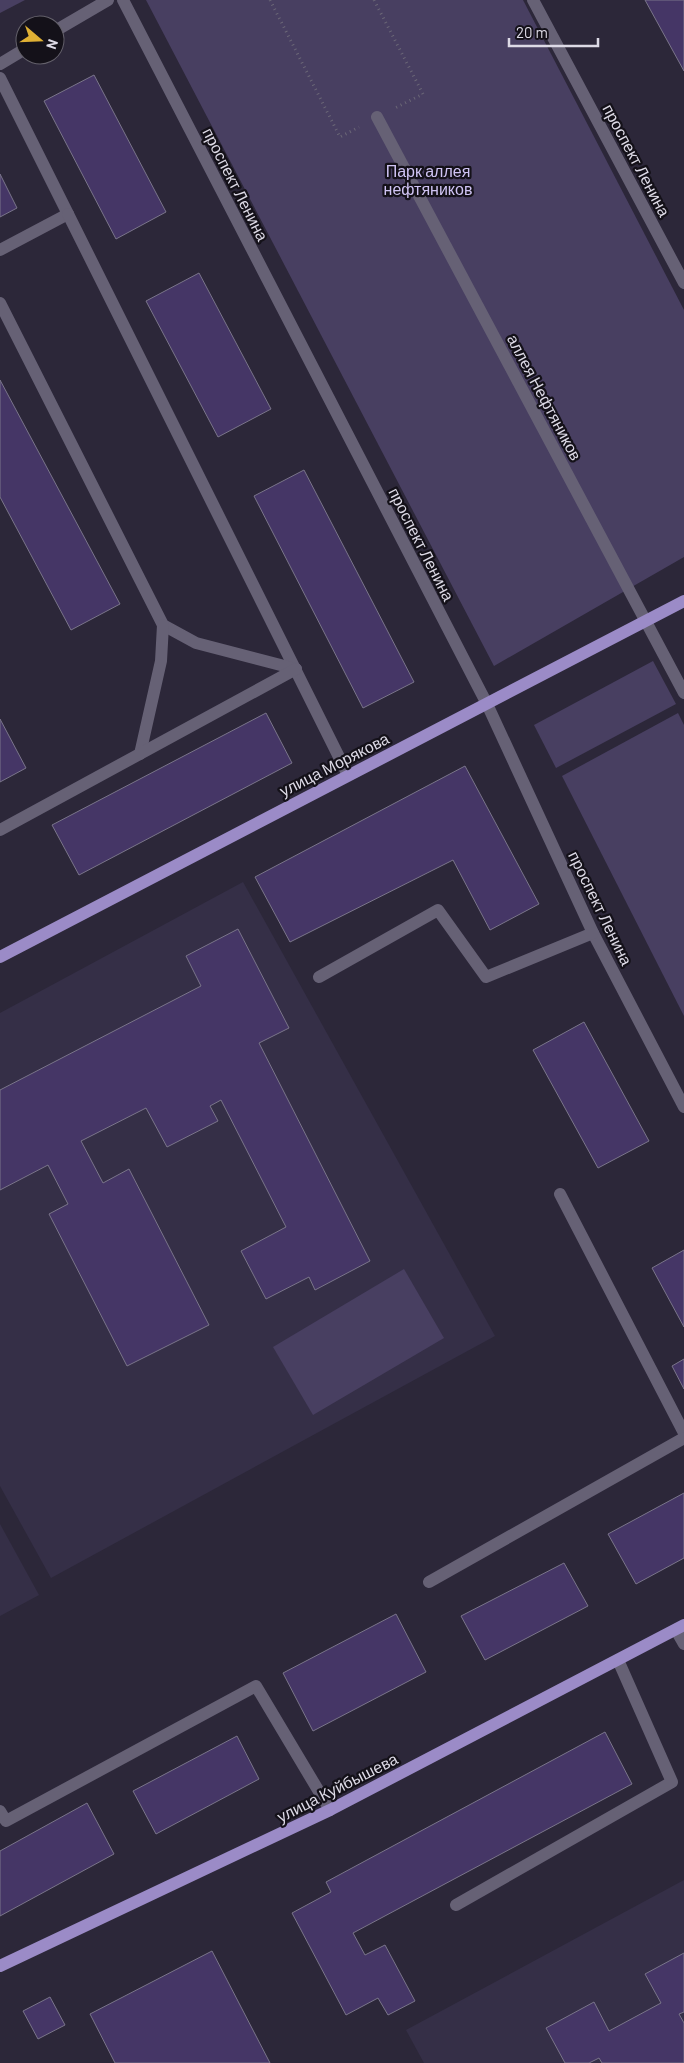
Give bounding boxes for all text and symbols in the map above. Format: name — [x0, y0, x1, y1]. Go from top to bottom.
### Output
north arrow — [15, 15, 65, 65]
scale bar — [509, 15, 598, 47]
text: 20 m — [516, 23, 548, 41]
text: N — [43, 37, 62, 52]
street label: проспект Ленина — [599, 101, 675, 220]
street label: проспект Ленина — [199, 124, 273, 244]
park label: Парк аллея нефтяников — [384, 161, 472, 198]
street label: аллея Нефтяников — [504, 331, 586, 463]
street label: проспект Ленина — [385, 484, 459, 604]
street label: улица Морякова — [276, 728, 392, 800]
street label: проспект Ленина — [565, 848, 637, 968]
street label: улица Куйбышева — [273, 1748, 401, 1826]

